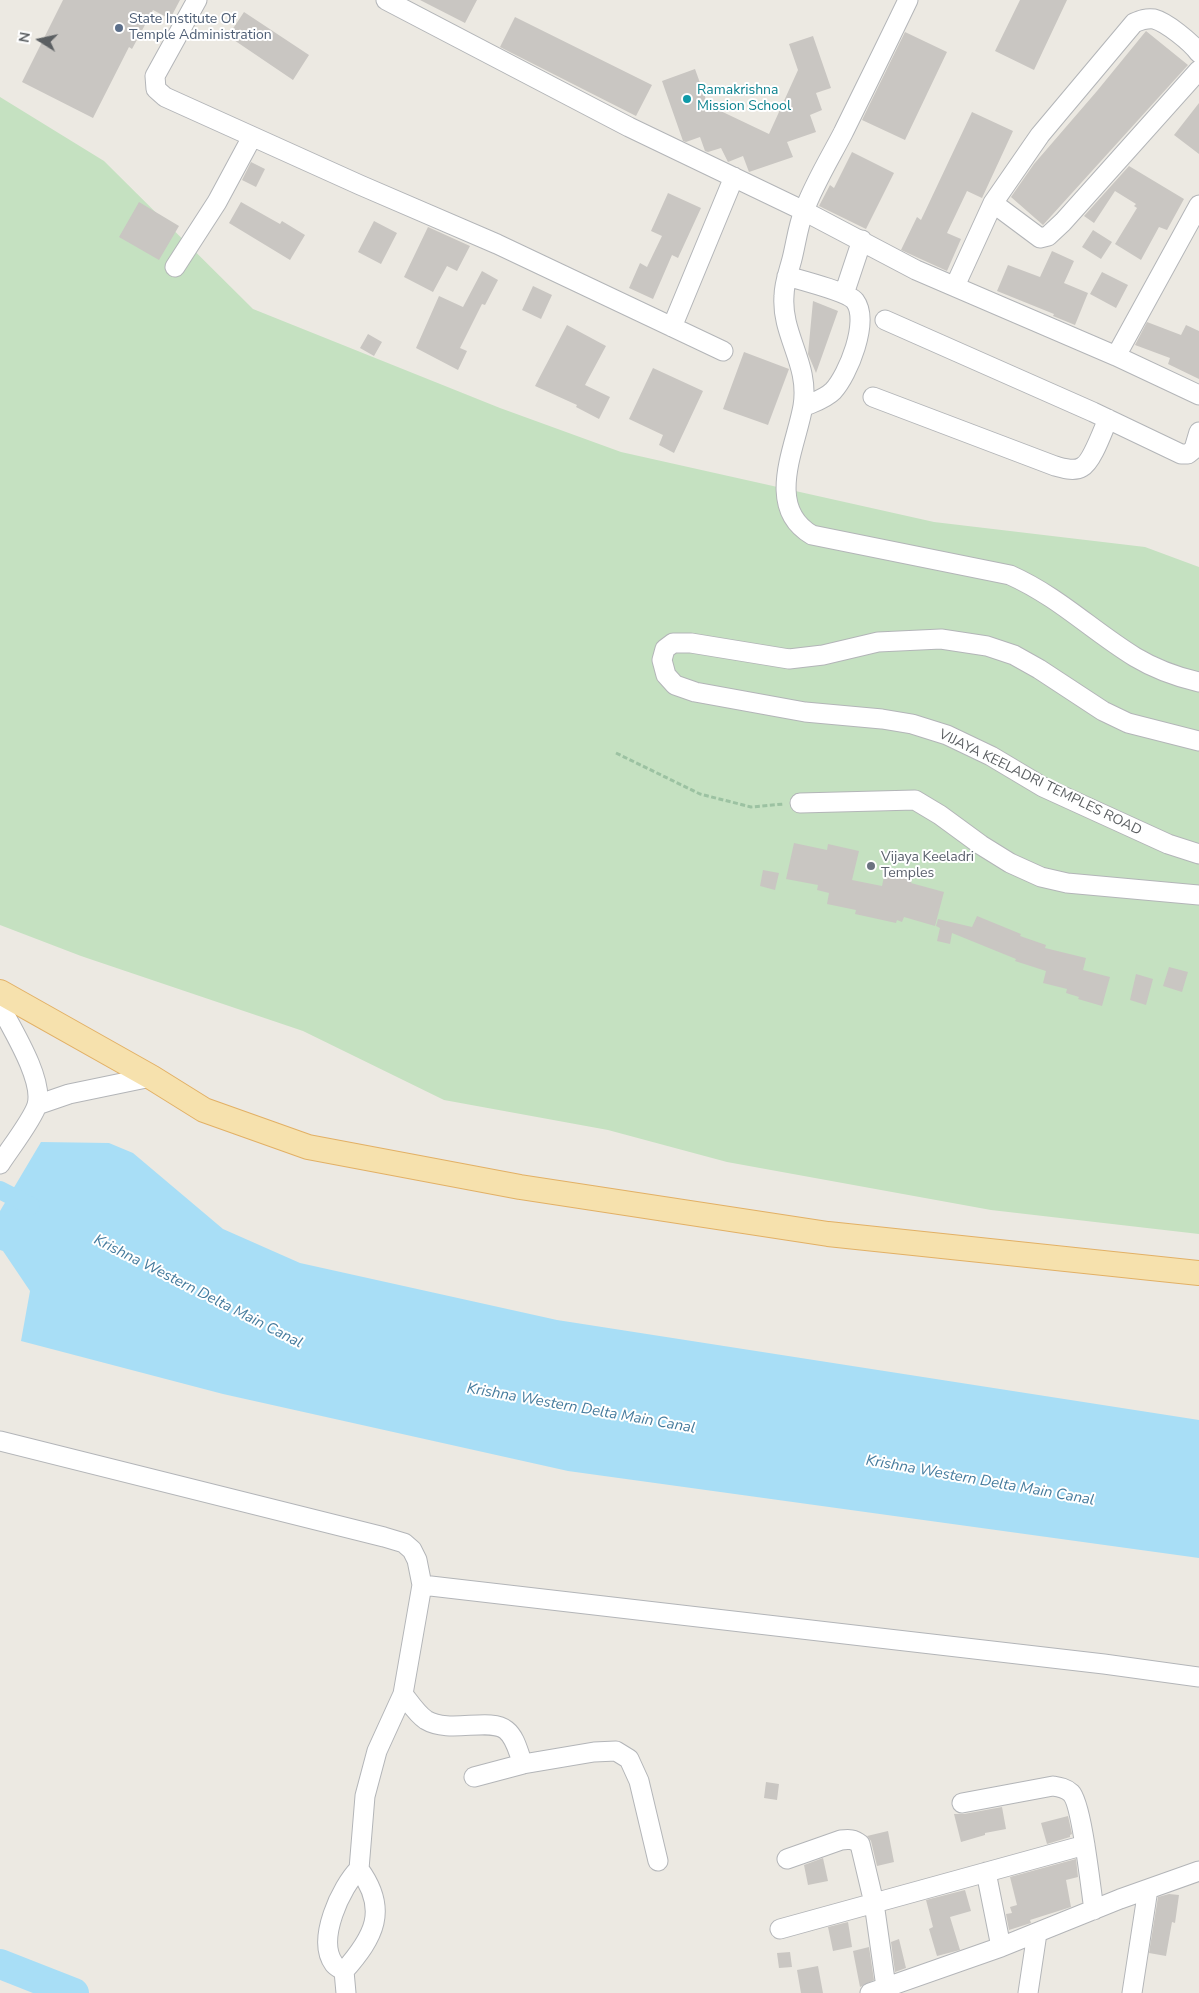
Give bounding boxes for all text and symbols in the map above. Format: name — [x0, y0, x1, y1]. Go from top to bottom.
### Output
place label: State Institute Of Temple Administration — [129, 12, 272, 44]
north arrow — [15, 15, 65, 65]
marker: State Institute Of Temple Administration — [113, 22, 125, 34]
text: N — [14, 31, 35, 44]
place label: Ramakrishna Mission School — [697, 83, 791, 115]
marker: Ramakrishna Mission School — [681, 93, 693, 105]
street label: VIJAYA KEELADRI TEMPLES ROAD — [936, 726, 1144, 840]
place label: Vijaya Keeladri Temples — [881, 850, 974, 882]
marker: Vijaya Keeladri Temples — [865, 860, 877, 872]
water label: Krishna Western Delta Main Canal — [91, 1231, 305, 1353]
water label: Krishna Western Delta Main Canal — [465, 1380, 697, 1438]
water label: Krishna Western Delta Main Canal — [864, 1452, 1096, 1510]

